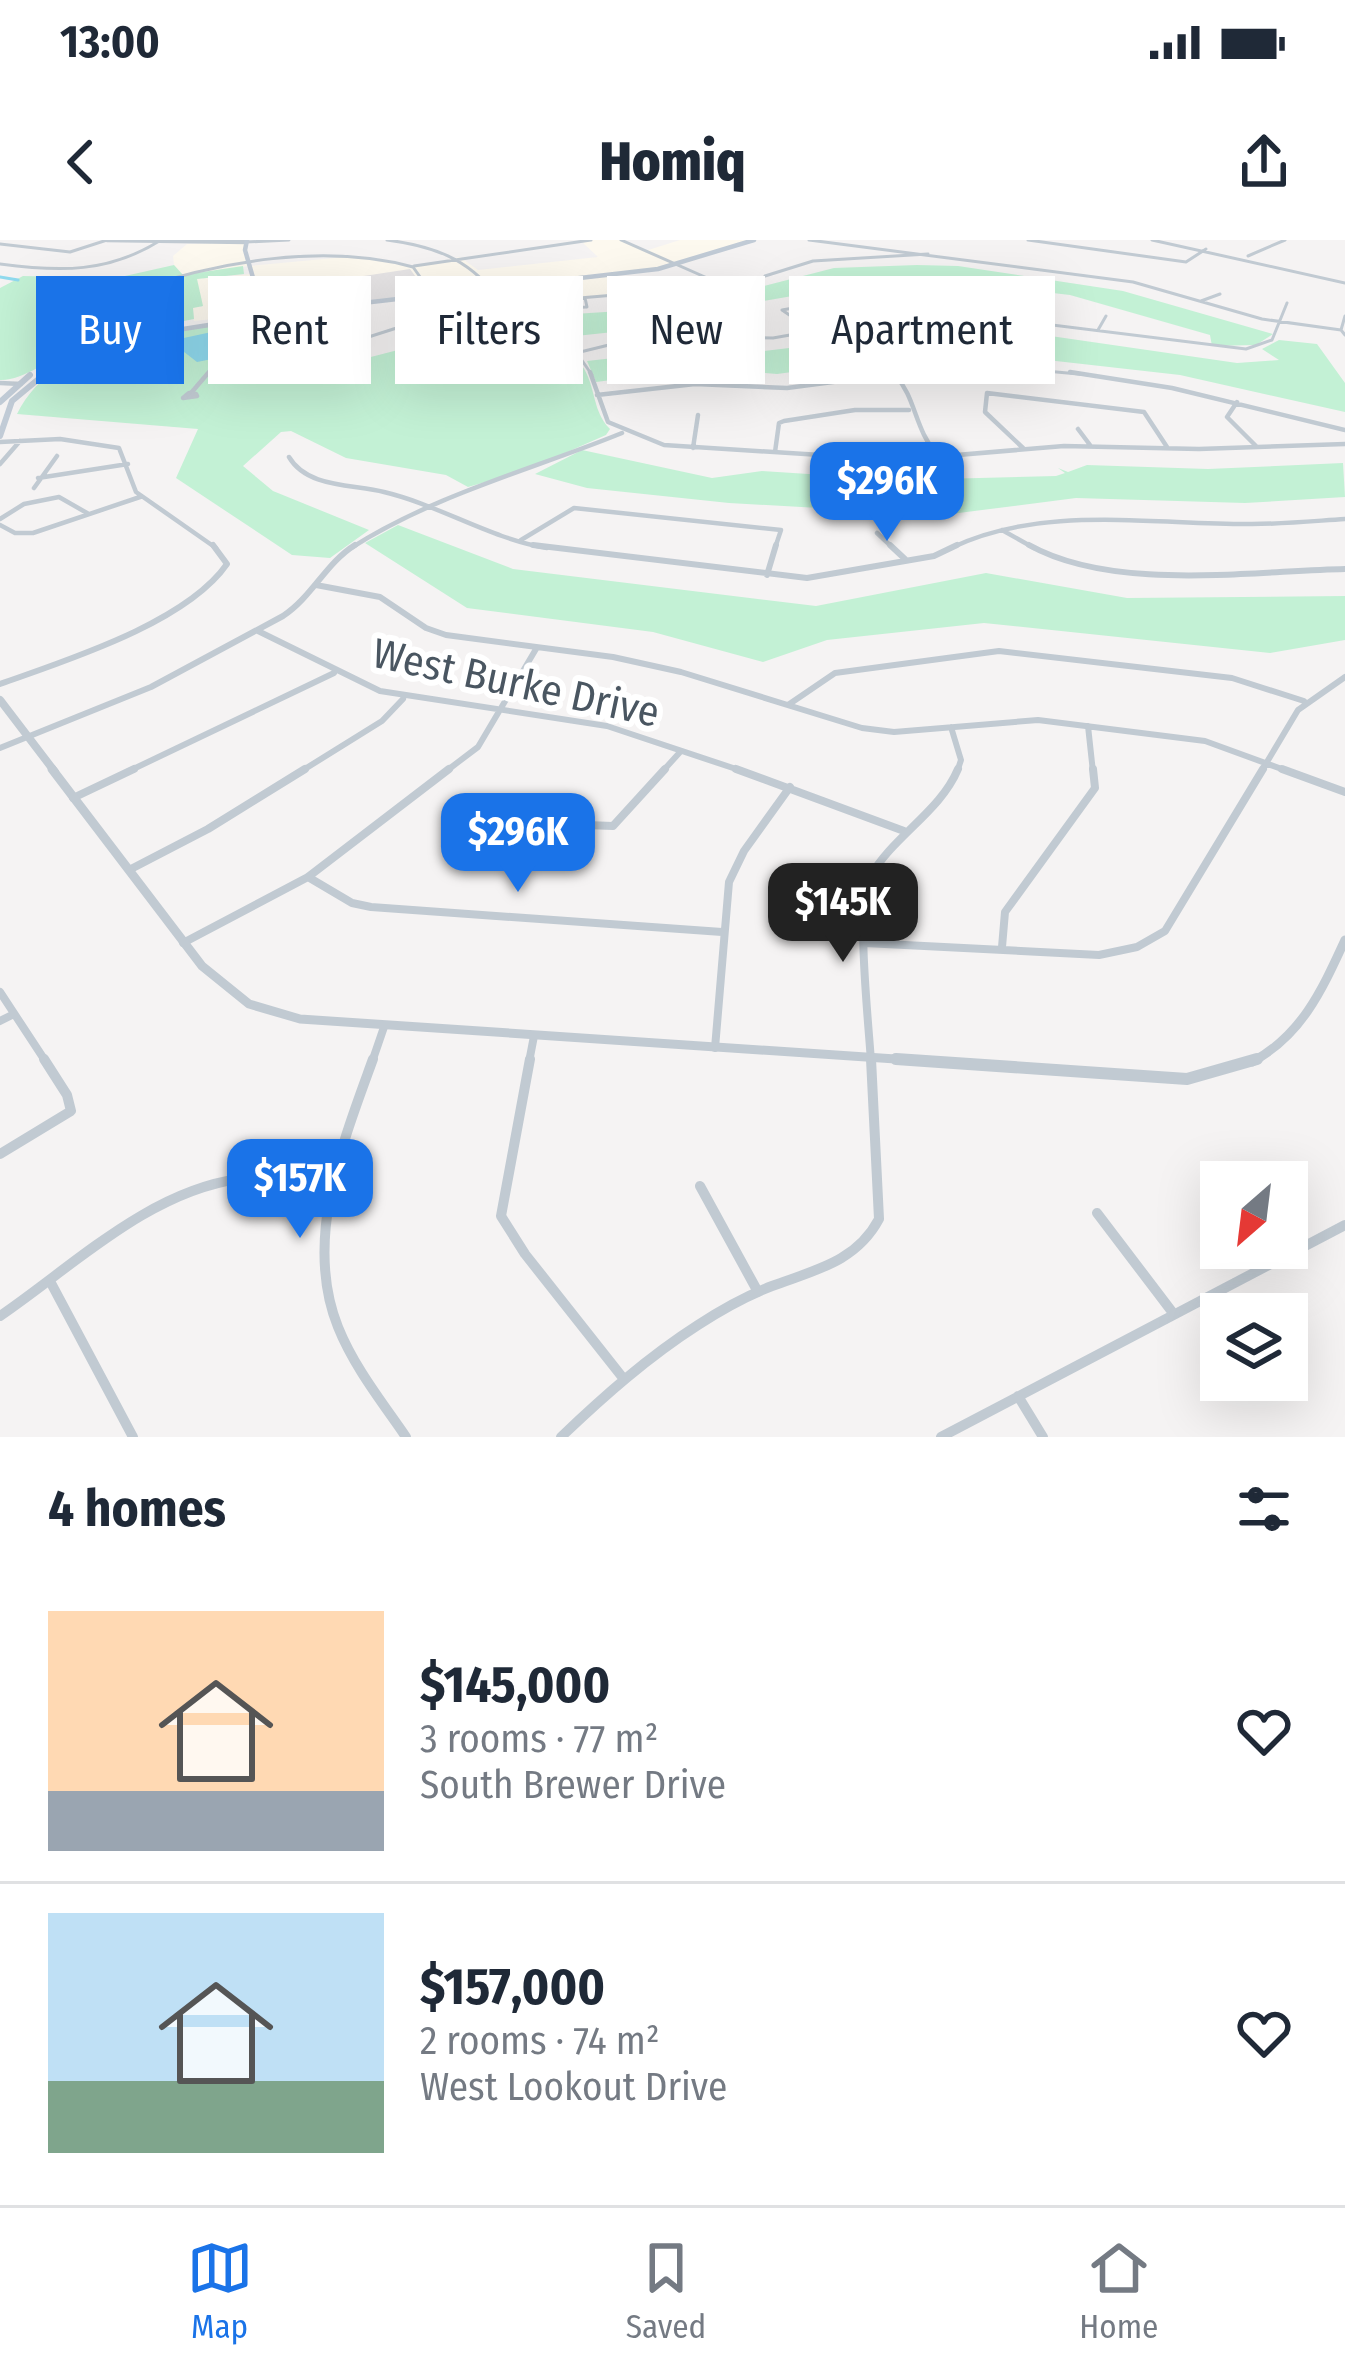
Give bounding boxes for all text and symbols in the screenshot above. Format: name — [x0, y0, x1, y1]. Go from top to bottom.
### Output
text: 13:00 — [60, 15, 160, 69]
icon: back — [48, 129, 114, 195]
icon: share — [1231, 129, 1297, 195]
text: Homiq — [600, 130, 745, 194]
chip: Buy — [36, 276, 184, 384]
chip: Rent — [208, 276, 371, 384]
chip: Filters — [395, 276, 583, 384]
chip: New — [607, 276, 765, 384]
chip: Apartment — [789, 276, 1055, 384]
pin: $296K — [803, 442, 971, 544]
text: $296K — [837, 458, 937, 504]
street label: West Burke Drive — [368, 628, 664, 738]
pin: $296K — [434, 793, 602, 895]
text: $296K — [468, 809, 568, 855]
pin: $145K — [759, 863, 927, 965]
text: $145K — [795, 879, 891, 925]
pin: $157K — [216, 1139, 384, 1241]
text: $157K — [254, 1155, 346, 1201]
north arrow — [1200, 1161, 1308, 1269]
map controls — [1200, 1161, 1308, 1401]
button: layers — [1200, 1293, 1308, 1401]
icon: filters — [1231, 1476, 1297, 1542]
text: 4 homes — [48, 1478, 226, 1540]
text: $145,000 — [420, 1654, 610, 1716]
icon: home — [144, 1659, 288, 1803]
icon: heart — [1231, 1698, 1297, 1764]
text: 3 rooms · 77 m² — [420, 1716, 658, 1762]
text: South Brewer Drive — [420, 1762, 726, 1808]
text: $157,000 — [420, 1956, 605, 2018]
icon: home — [144, 1961, 288, 2105]
icon: heart — [1231, 2000, 1297, 2066]
text: 2 rooms · 74 m² — [420, 2018, 660, 2064]
text: West Lookout Drive — [420, 2064, 727, 2110]
tab: Map — [187, 2235, 253, 2347]
tab: Saved — [626, 2235, 706, 2347]
tab: Home — [1079, 2235, 1158, 2347]

